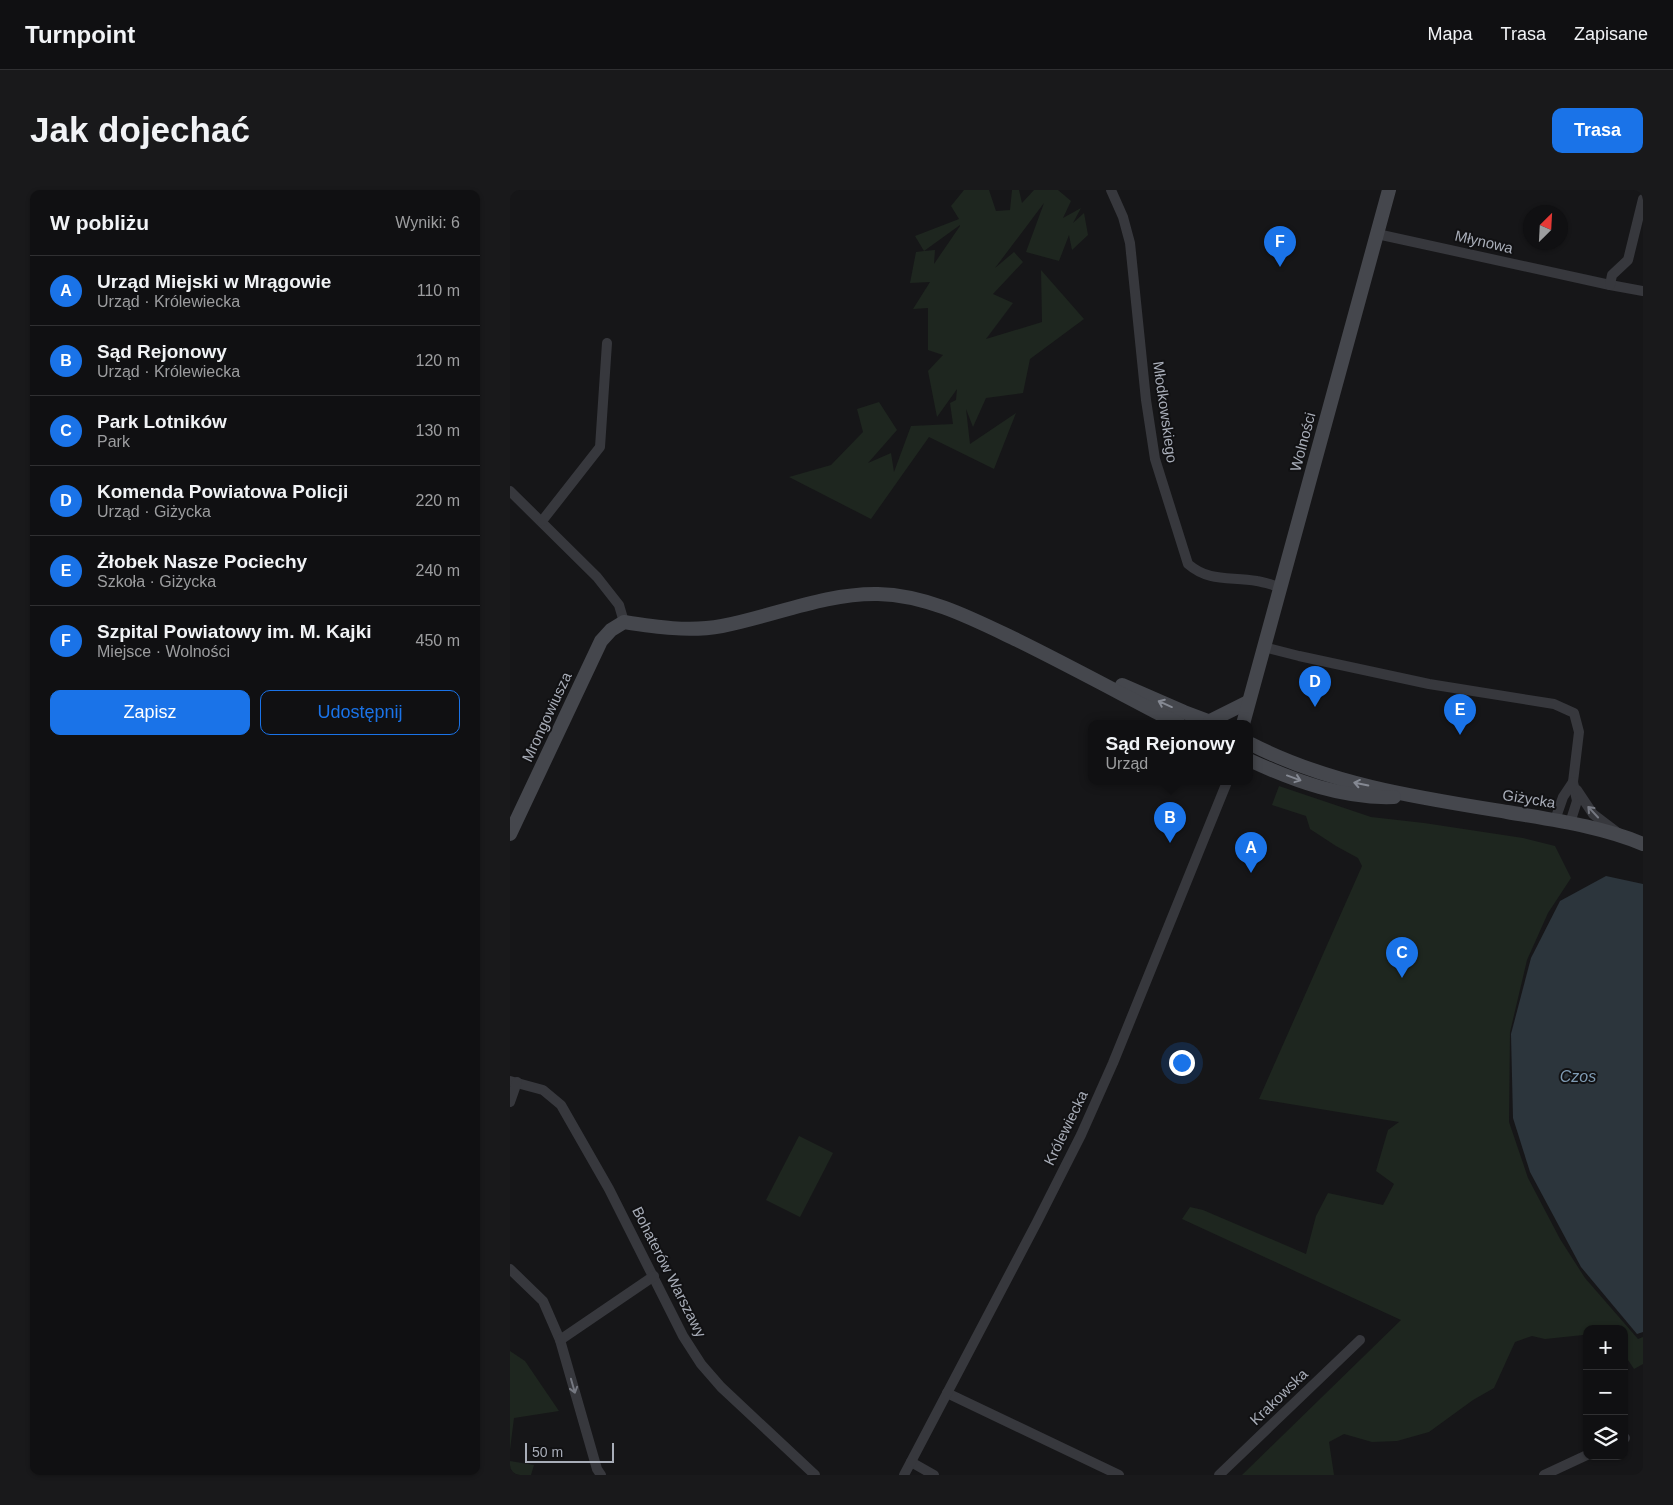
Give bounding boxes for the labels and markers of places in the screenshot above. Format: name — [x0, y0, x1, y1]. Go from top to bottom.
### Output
pin: F — [1264, 226, 1296, 267]
pin: D — [1299, 666, 1331, 707]
pin: E — [1444, 694, 1476, 735]
pin: B — [1154, 802, 1186, 843]
pin: A — [1235, 832, 1267, 873]
pin: C — [1386, 937, 1418, 978]

